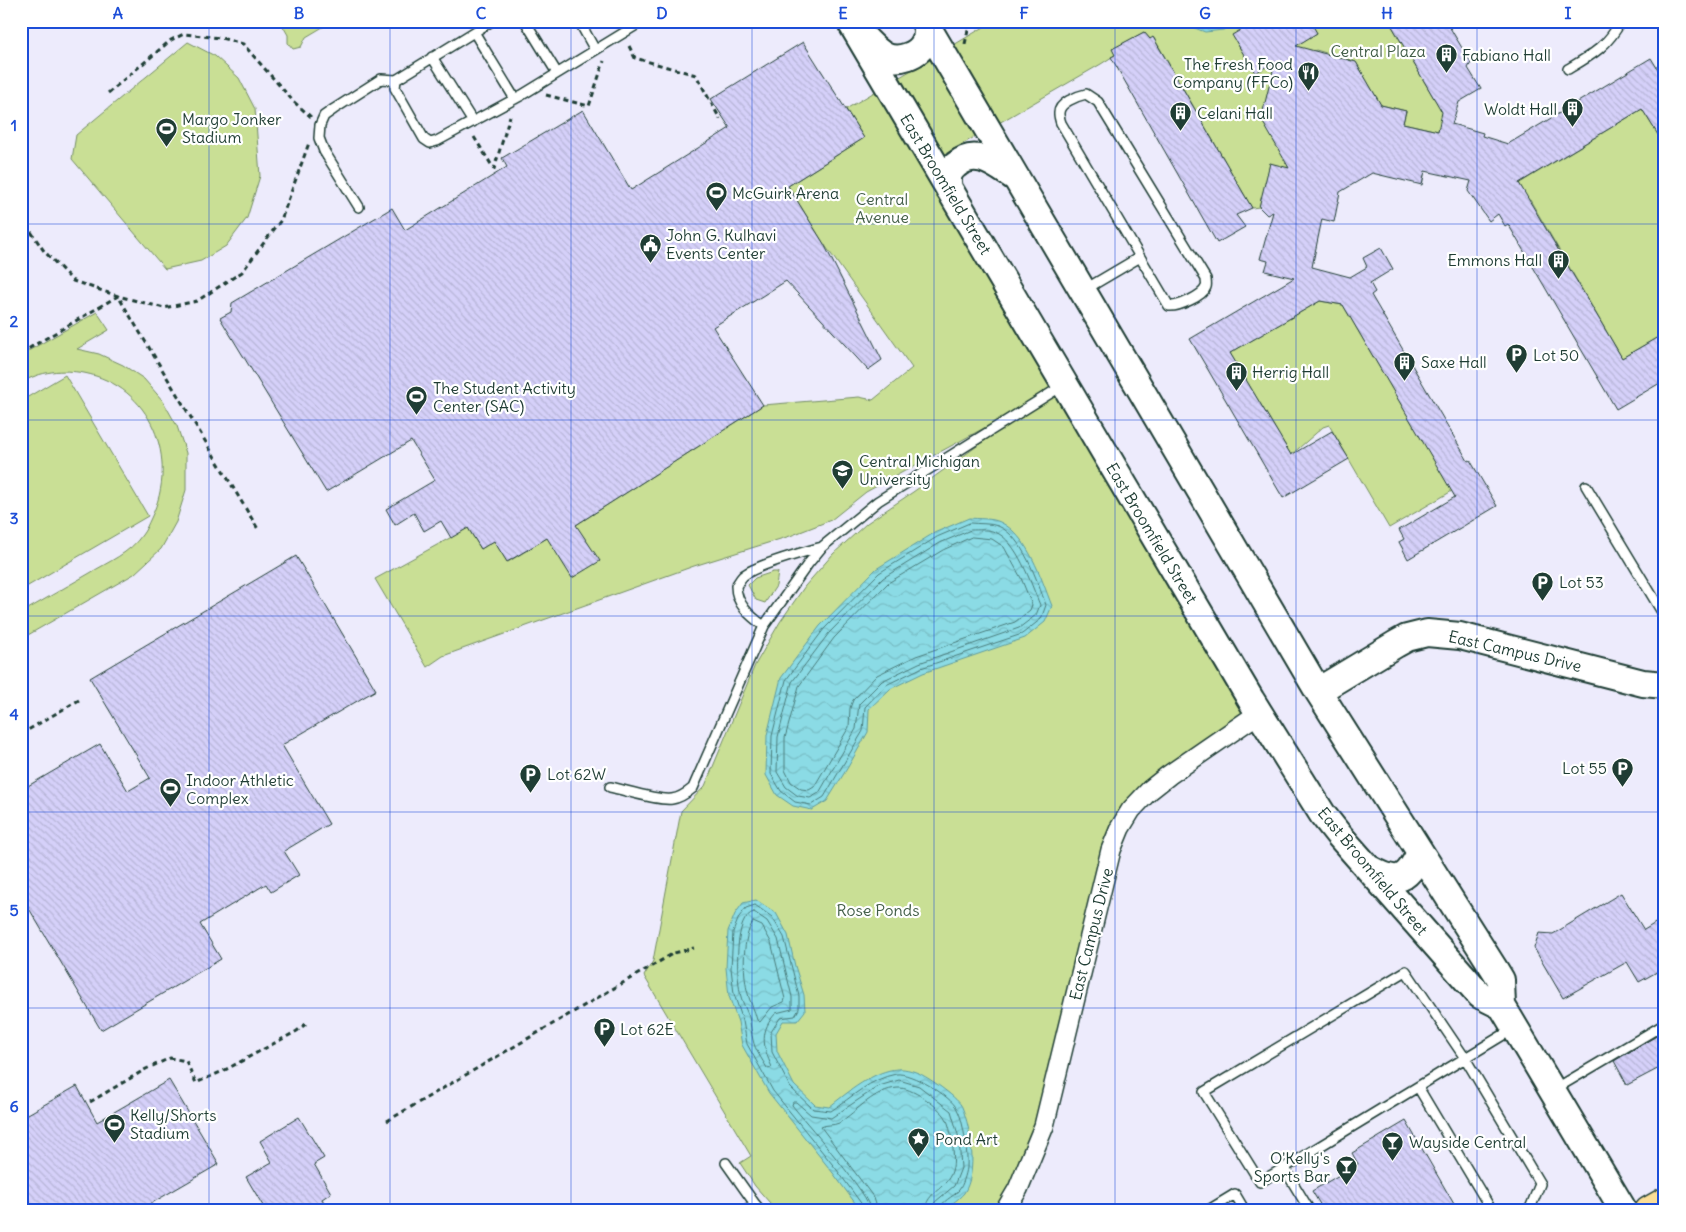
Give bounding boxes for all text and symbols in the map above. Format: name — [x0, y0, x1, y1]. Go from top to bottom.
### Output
text: A — [113, 3, 123, 23]
text: B — [294, 3, 305, 23]
text: C — [476, 3, 487, 23]
text: D — [656, 3, 668, 23]
text: E — [838, 3, 848, 23]
text: F — [1019, 3, 1029, 23]
text: G — [1199, 3, 1211, 23]
text: H — [1381, 3, 1393, 23]
text: I — [1565, 3, 1572, 23]
park label: Central Plaza — [1330, 41, 1426, 61]
building icon: Fabiano Hall — [1434, 43, 1458, 74]
place label: Fabiano Hall — [1462, 45, 1551, 65]
place label: The Fresh Food Company (FFCo) — [1173, 54, 1293, 92]
restaurant icon: The Fresh Food Company (FFCo) — [1297, 61, 1321, 92]
building icon: Woldt Hall — [1561, 97, 1585, 128]
place label: Woldt Hall — [1484, 99, 1557, 119]
building icon: Celani Hall — [1169, 101, 1193, 132]
place label: Celani Hall — [1197, 103, 1273, 123]
place label: Margo Jonker Stadium — [182, 109, 282, 147]
street label: East Broomfield Street — [896, 110, 996, 258]
text: 1 — [11, 115, 17, 135]
sports icon: Margo Jonker Stadium — [154, 116, 178, 147]
sports icon: McGuirk Arena — [704, 181, 728, 212]
place label: McGuirk Arena — [732, 183, 839, 203]
park label: Central Avenue — [855, 189, 909, 227]
place label: John G. Kulhavi Events Center — [666, 225, 776, 263]
public building icon: John G. Kulhavi Events Center — [638, 232, 662, 263]
building icon: Emmons Hall — [1546, 248, 1570, 279]
place label: Emmons Hall — [1447, 250, 1542, 270]
text: 2 — [10, 311, 19, 331]
parking icon: Lot 50 — [1505, 343, 1529, 374]
place label: Lot 50 — [1533, 345, 1579, 365]
building icon: Saxe Hall — [1393, 350, 1417, 381]
place label: Saxe Hall — [1421, 352, 1487, 372]
building icon: Herrig Hall — [1224, 360, 1248, 391]
place label: Herrig Hall — [1252, 362, 1329, 382]
place label: The Student Activity Center (SAC) — [433, 378, 576, 416]
sports icon: The Student Activity Center (SAC) — [405, 385, 429, 416]
place label: Central Michigan University — [859, 451, 980, 489]
school or university icon: Central Michigan University — [831, 458, 855, 489]
street label: East Broomfield Street — [1102, 459, 1202, 607]
text: 3 — [9, 508, 19, 528]
parking icon: Lot 53 — [1531, 570, 1555, 601]
place label: Lot 53 — [1559, 572, 1604, 592]
street label: East Campus Drive — [1447, 626, 1583, 676]
text: 4 — [9, 704, 19, 724]
parking icon: Lot 55 — [1611, 756, 1635, 787]
place label: Lot 55 — [1562, 758, 1607, 778]
parking icon: Lot 62W — [519, 762, 543, 793]
place label: Lot 62W — [547, 764, 607, 784]
place label: Indoor Athletic Complex — [186, 770, 294, 808]
sports icon: Indoor Athletic Complex — [158, 777, 182, 808]
street label: East Broomfield Street — [1314, 803, 1433, 939]
street label: East Campus Drive — [1065, 866, 1117, 1002]
text: 5 — [9, 900, 19, 920]
park label: Rose Ponds — [837, 900, 919, 920]
parking icon: Lot 62E — [592, 1017, 616, 1048]
place label: Lot 62E — [620, 1019, 674, 1039]
text: 6 — [9, 1096, 19, 1116]
place label: Kelly/Shorts Stadium — [130, 1105, 217, 1143]
sports icon: Kelly/Shorts Stadium — [102, 1112, 126, 1143]
place icon: Pond Art — [907, 1127, 931, 1158]
place label: Pond Art — [935, 1129, 999, 1149]
bar icon: Wayside Central — [1381, 1130, 1405, 1161]
place label: Wayside Central — [1409, 1132, 1526, 1152]
place label: O'Kelly's Sports Bar — [1254, 1148, 1330, 1186]
bar icon: O'Kelly's Sports Bar — [1334, 1155, 1358, 1186]

